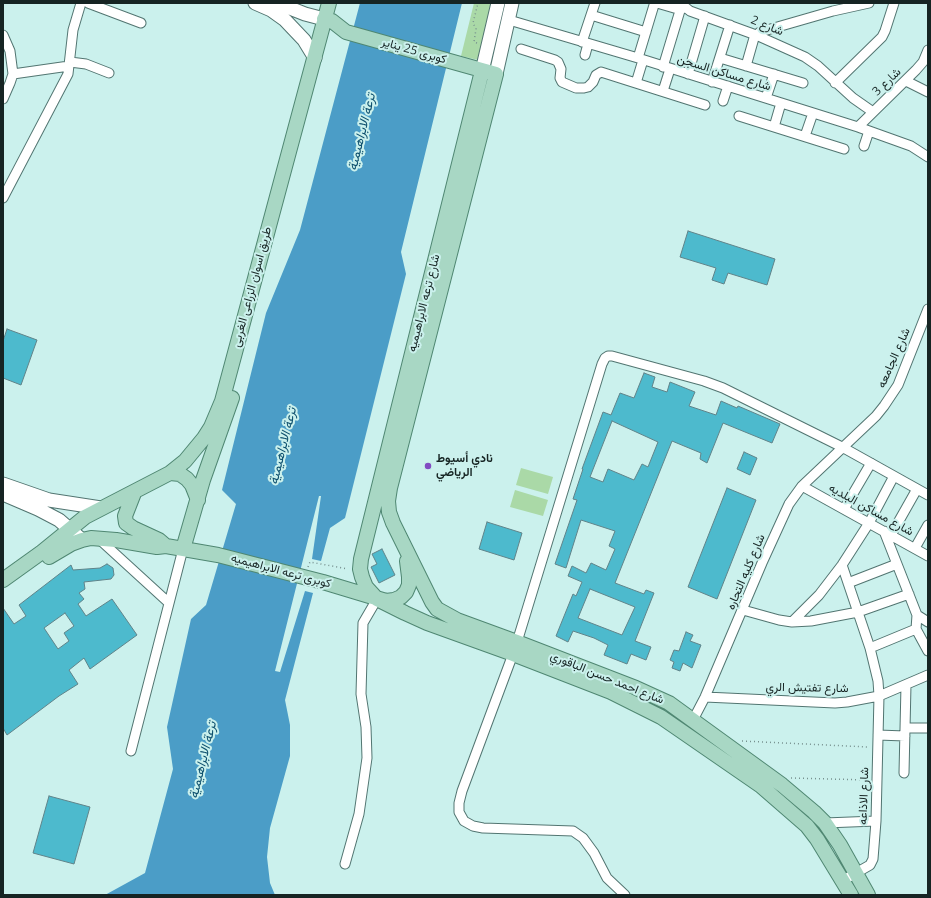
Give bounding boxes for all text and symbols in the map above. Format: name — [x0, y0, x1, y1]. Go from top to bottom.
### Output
street label: شارع 2 — [748, 13, 786, 39]
street label: كوبرى 25 يناير — [380, 35, 448, 67]
street label: شارع مساكن السجن — [675, 52, 773, 94]
street label: شارع 3 — [870, 65, 904, 99]
water label: ترعة الابراهيمية — [345, 92, 379, 172]
street label: طريق اسوان الزراعى الغربى — [229, 225, 275, 349]
street label: شارع ترعه الابراهيميه — [405, 253, 443, 353]
street label: شارع الجامعه — [874, 326, 914, 390]
water label: ترعة الابراهيمية — [266, 406, 300, 486]
place label: نادي أسيوط الرياضي — [436, 452, 493, 480]
marker: نادي أسيوط الرياضي — [423, 461, 433, 471]
street label: شارع مساكن البلديه — [826, 481, 916, 539]
street label: شارع كليه التجاره — [724, 532, 768, 612]
street label: كوبرى ترعه الابراهيميه — [229, 551, 333, 591]
street label: شارع احمد حسن الباقوري — [548, 649, 666, 707]
street label: شارع تفتيش الري — [765, 680, 849, 696]
water label: ترعة الابراهيمية — [186, 720, 220, 800]
street label: شارع الاذاعه — [856, 767, 872, 825]

